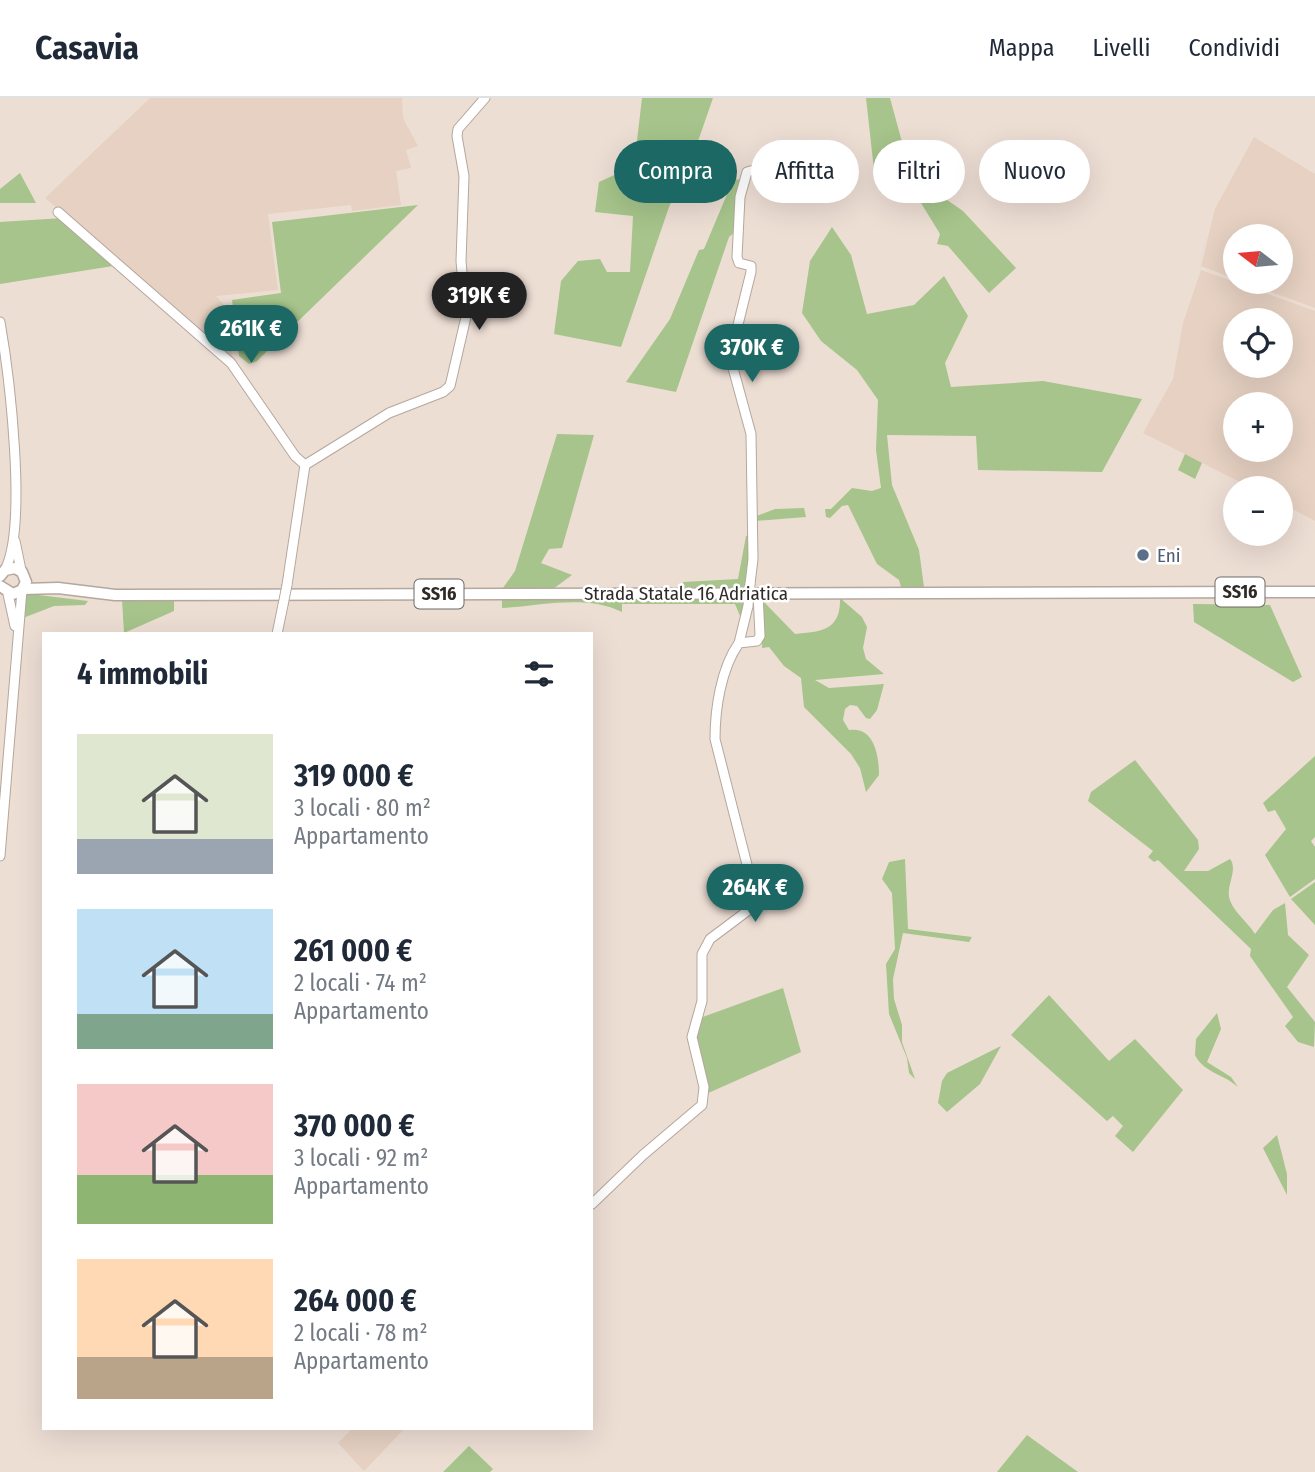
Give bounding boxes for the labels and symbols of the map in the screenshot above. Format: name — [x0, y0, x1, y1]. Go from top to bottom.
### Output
north arrow — [1223, 224, 1293, 294]
pin: 319K € — [422, 272, 536, 332]
pin: 261K € — [194, 306, 308, 365]
pin: 370K € — [695, 324, 809, 384]
place label: Eni — [1157, 544, 1181, 567]
marker: Eni — [1135, 547, 1151, 563]
road number: SS16 — [1216, 578, 1264, 606]
road number: SS16 — [414, 580, 464, 608]
street label: Strada Statale 16 Adriatica — [584, 582, 788, 605]
pin: 264K € — [698, 864, 812, 924]

